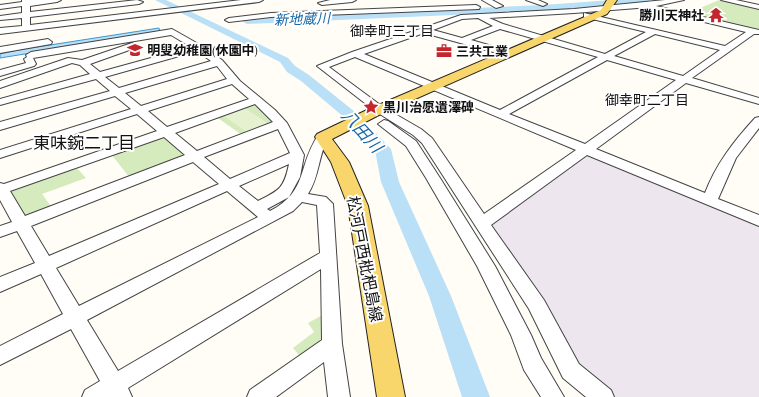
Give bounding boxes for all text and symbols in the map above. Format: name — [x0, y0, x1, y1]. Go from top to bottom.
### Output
place label: 勝川天神社 — [639, 6, 704, 26]
temple icon: 勝川天神社 — [707, 6, 725, 24]
water label: 新地蔵川 — [274, 8, 332, 31]
district label: 御幸町三丁目 — [350, 21, 434, 42]
school or university icon: 明叟幼稚園(休園中) — [126, 41, 144, 59]
place label: 明叟幼稚園(休園中) — [147, 41, 258, 61]
office icon: 三共工業 — [435, 42, 453, 60]
place label: 三共工業 — [456, 42, 508, 62]
district label: 御幸町二丁目 — [605, 90, 689, 111]
place icon: 黒川治愿遺澤碑 — [362, 98, 380, 116]
place label: 黒川治愿遺澤碑 — [383, 98, 474, 118]
water label: 八田川 — [335, 104, 389, 161]
district label: 東味鋺二丁目 — [33, 131, 135, 157]
street label: 松河戸西枇杷島線 — [340, 194, 388, 324]

